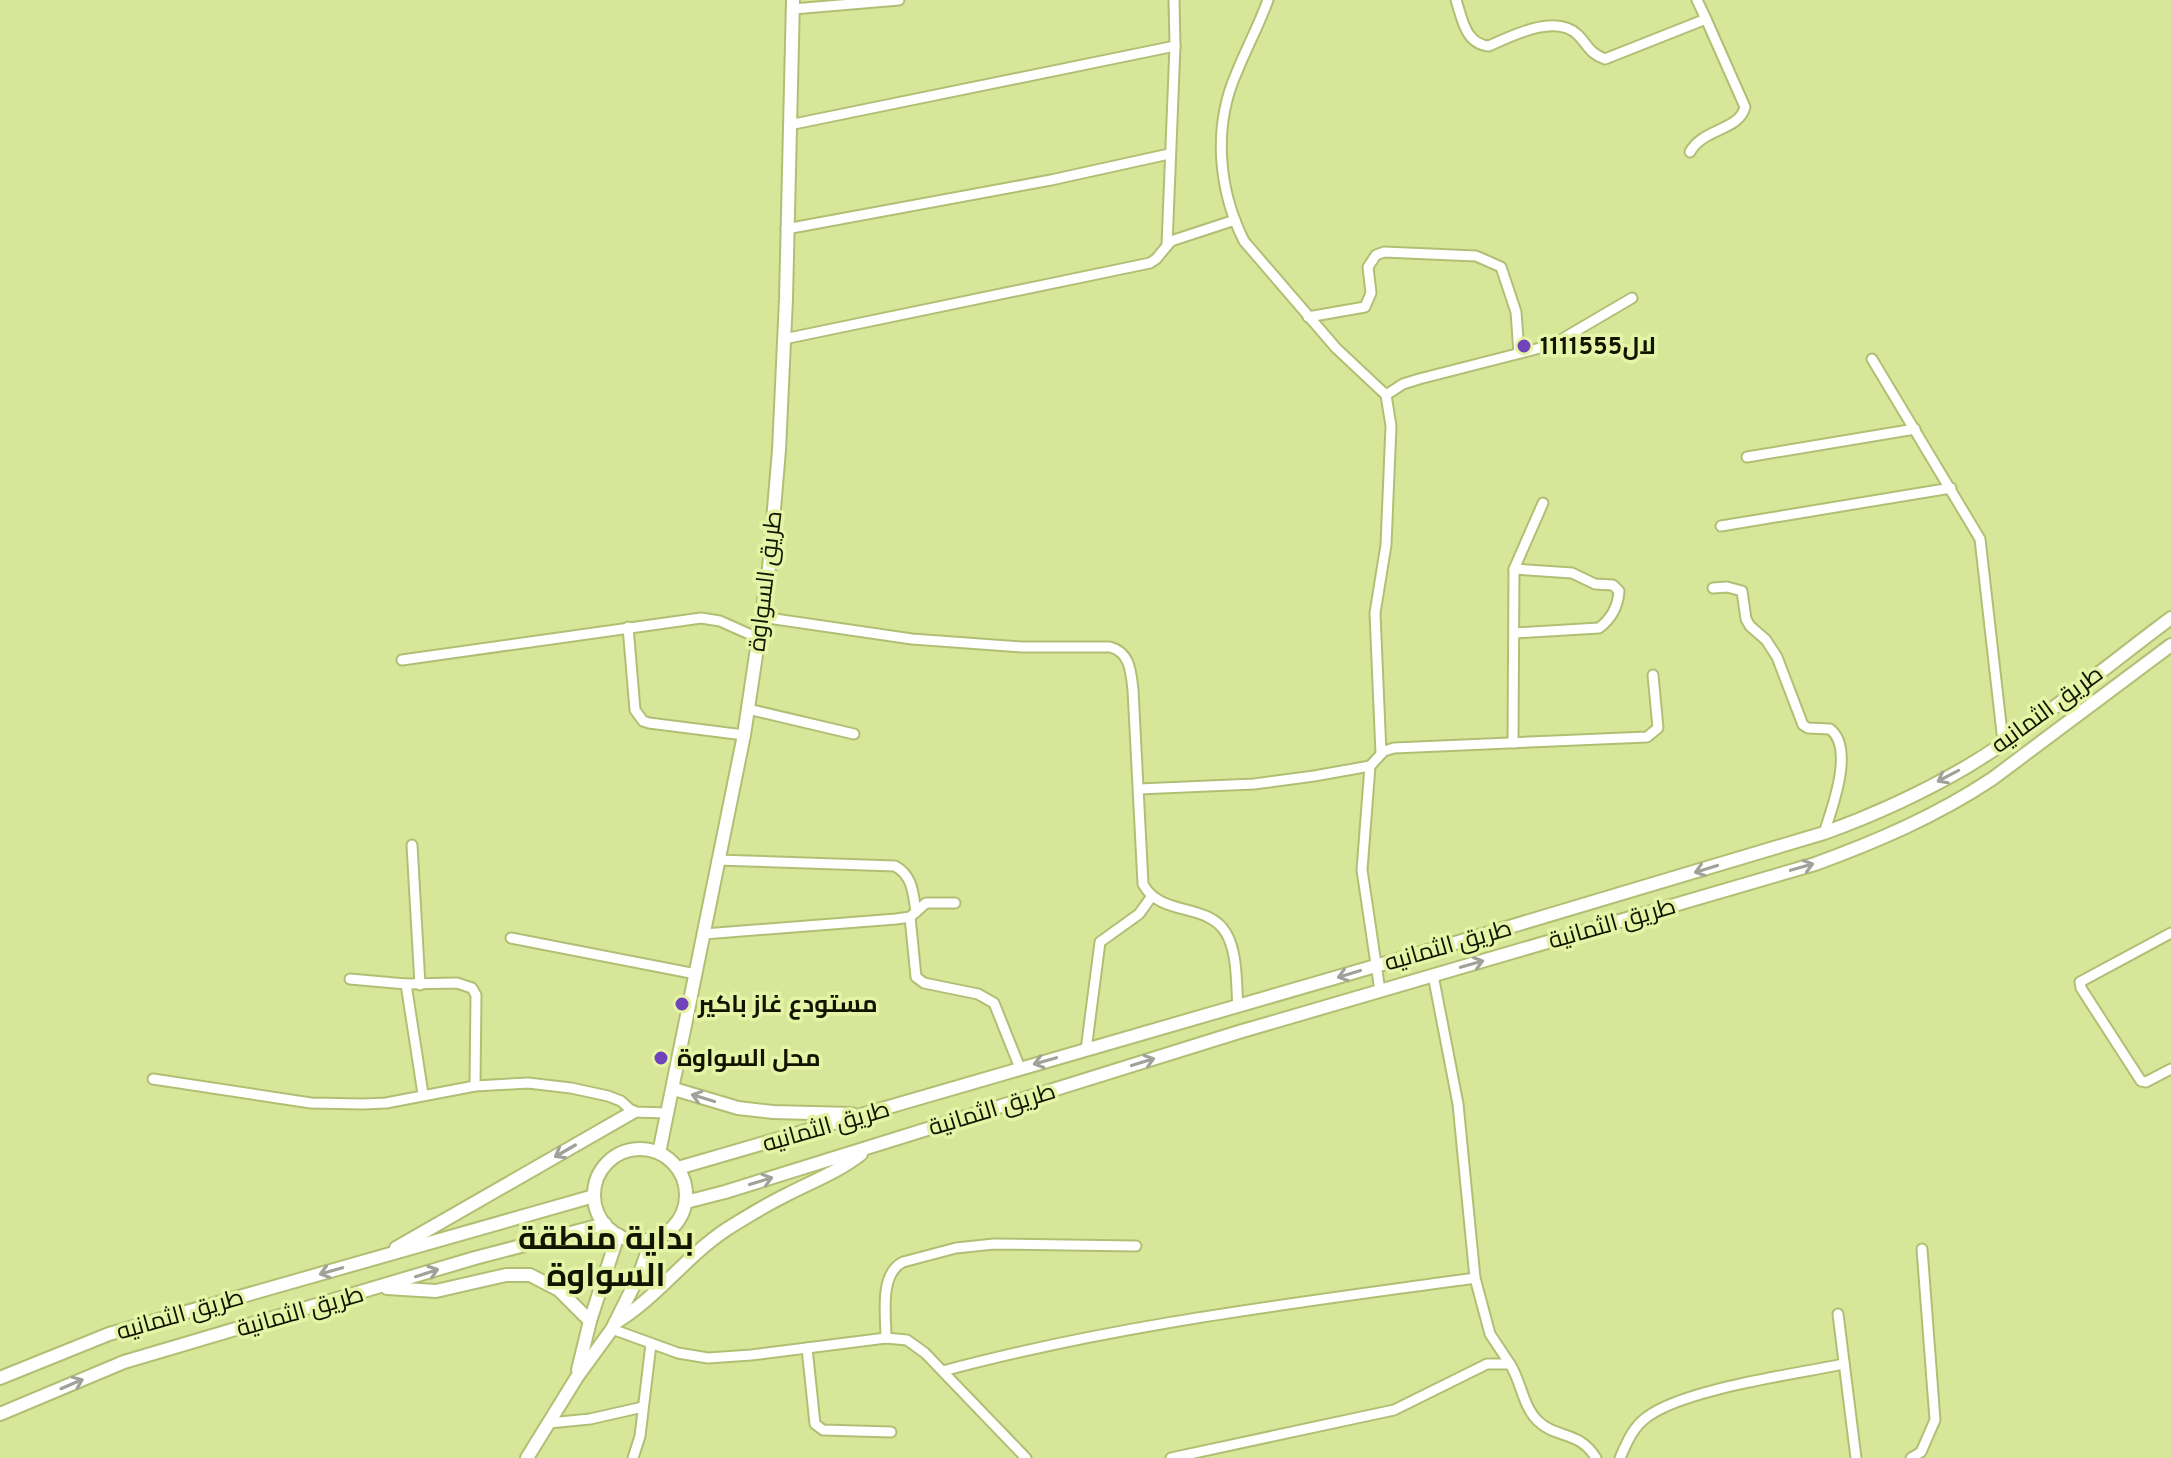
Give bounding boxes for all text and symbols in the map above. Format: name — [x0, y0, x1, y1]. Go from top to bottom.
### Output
place label: 1111555لال — [1540, 333, 1656, 363]
marker: 1111555لال — [1515, 337, 1533, 355]
street label: طريق السواوة — [743, 509, 791, 653]
street label: طريق الثمانيه — [1986, 660, 2110, 761]
one-way arrow — [1936, 769, 1960, 785]
one-way arrow — [1789, 859, 1815, 874]
one-way arrow — [1693, 862, 1719, 877]
street label: طريق الثمانية — [1545, 892, 1680, 957]
street label: طريق الثمانيه — [1381, 914, 1516, 979]
one-way arrow — [1459, 956, 1485, 971]
one-way arrow — [1336, 967, 1362, 982]
place label: مستودع غاز باكير — [697, 991, 878, 1021]
marker: مستودع غاز باكير — [673, 995, 691, 1013]
place label: محل السواوة — [677, 1045, 821, 1075]
marker: محل السواوة — [652, 1049, 670, 1067]
one-way arrow — [1033, 1054, 1059, 1069]
one-way arrow — [1130, 1054, 1155, 1069]
street label: طريق الثمانية — [925, 1077, 1060, 1144]
one-way arrow — [691, 1090, 716, 1104]
street label: طريق الثمانيه — [759, 1095, 894, 1160]
one-way arrow — [554, 1143, 577, 1159]
one-way arrow — [747, 1173, 773, 1188]
district label: بداية منطقة السواوة — [518, 1221, 694, 1298]
one-way arrow — [414, 1264, 439, 1279]
one-way arrow — [318, 1265, 344, 1280]
street label: طريق الثمانية — [233, 1280, 368, 1345]
street label: طريق الثمانيه — [113, 1283, 248, 1348]
one-way arrow — [59, 1375, 84, 1390]

